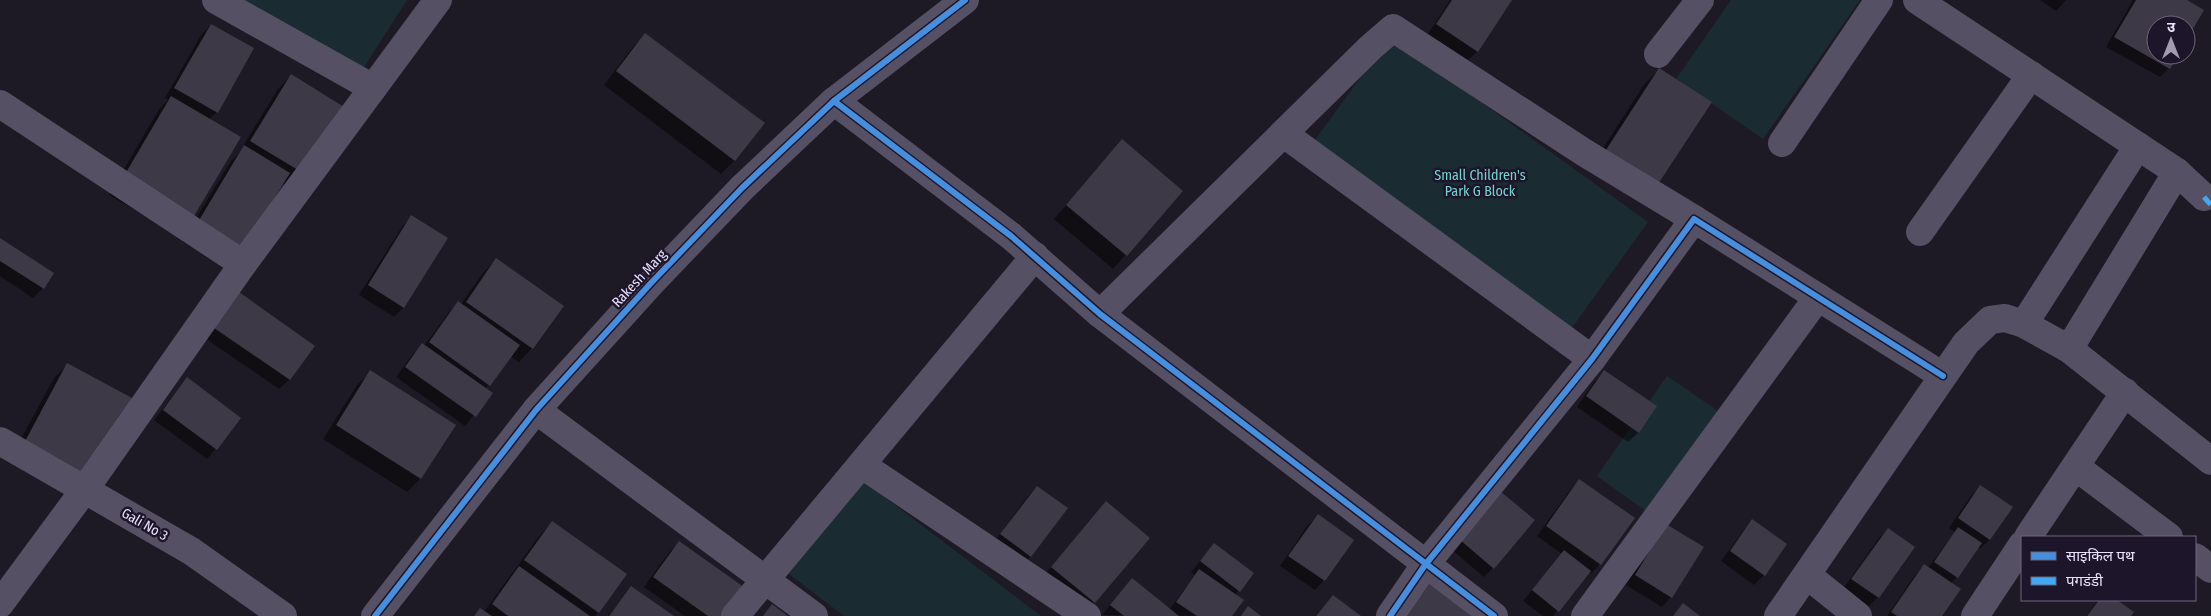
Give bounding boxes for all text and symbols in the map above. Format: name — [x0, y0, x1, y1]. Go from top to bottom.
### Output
north arrow — [2146, 15, 2196, 65]
text: उ — [2167, 19, 2176, 36]
park label: Small Children's Park G Block — [1434, 167, 1526, 200]
street label: Rakesh Marg — [608, 246, 671, 311]
street label: Gali No 3 — [119, 504, 171, 544]
legend — [2021, 536, 2196, 601]
text: साइकिल पथ — [2066, 547, 2135, 565]
text: पगडंडी — [2066, 572, 2104, 590]

